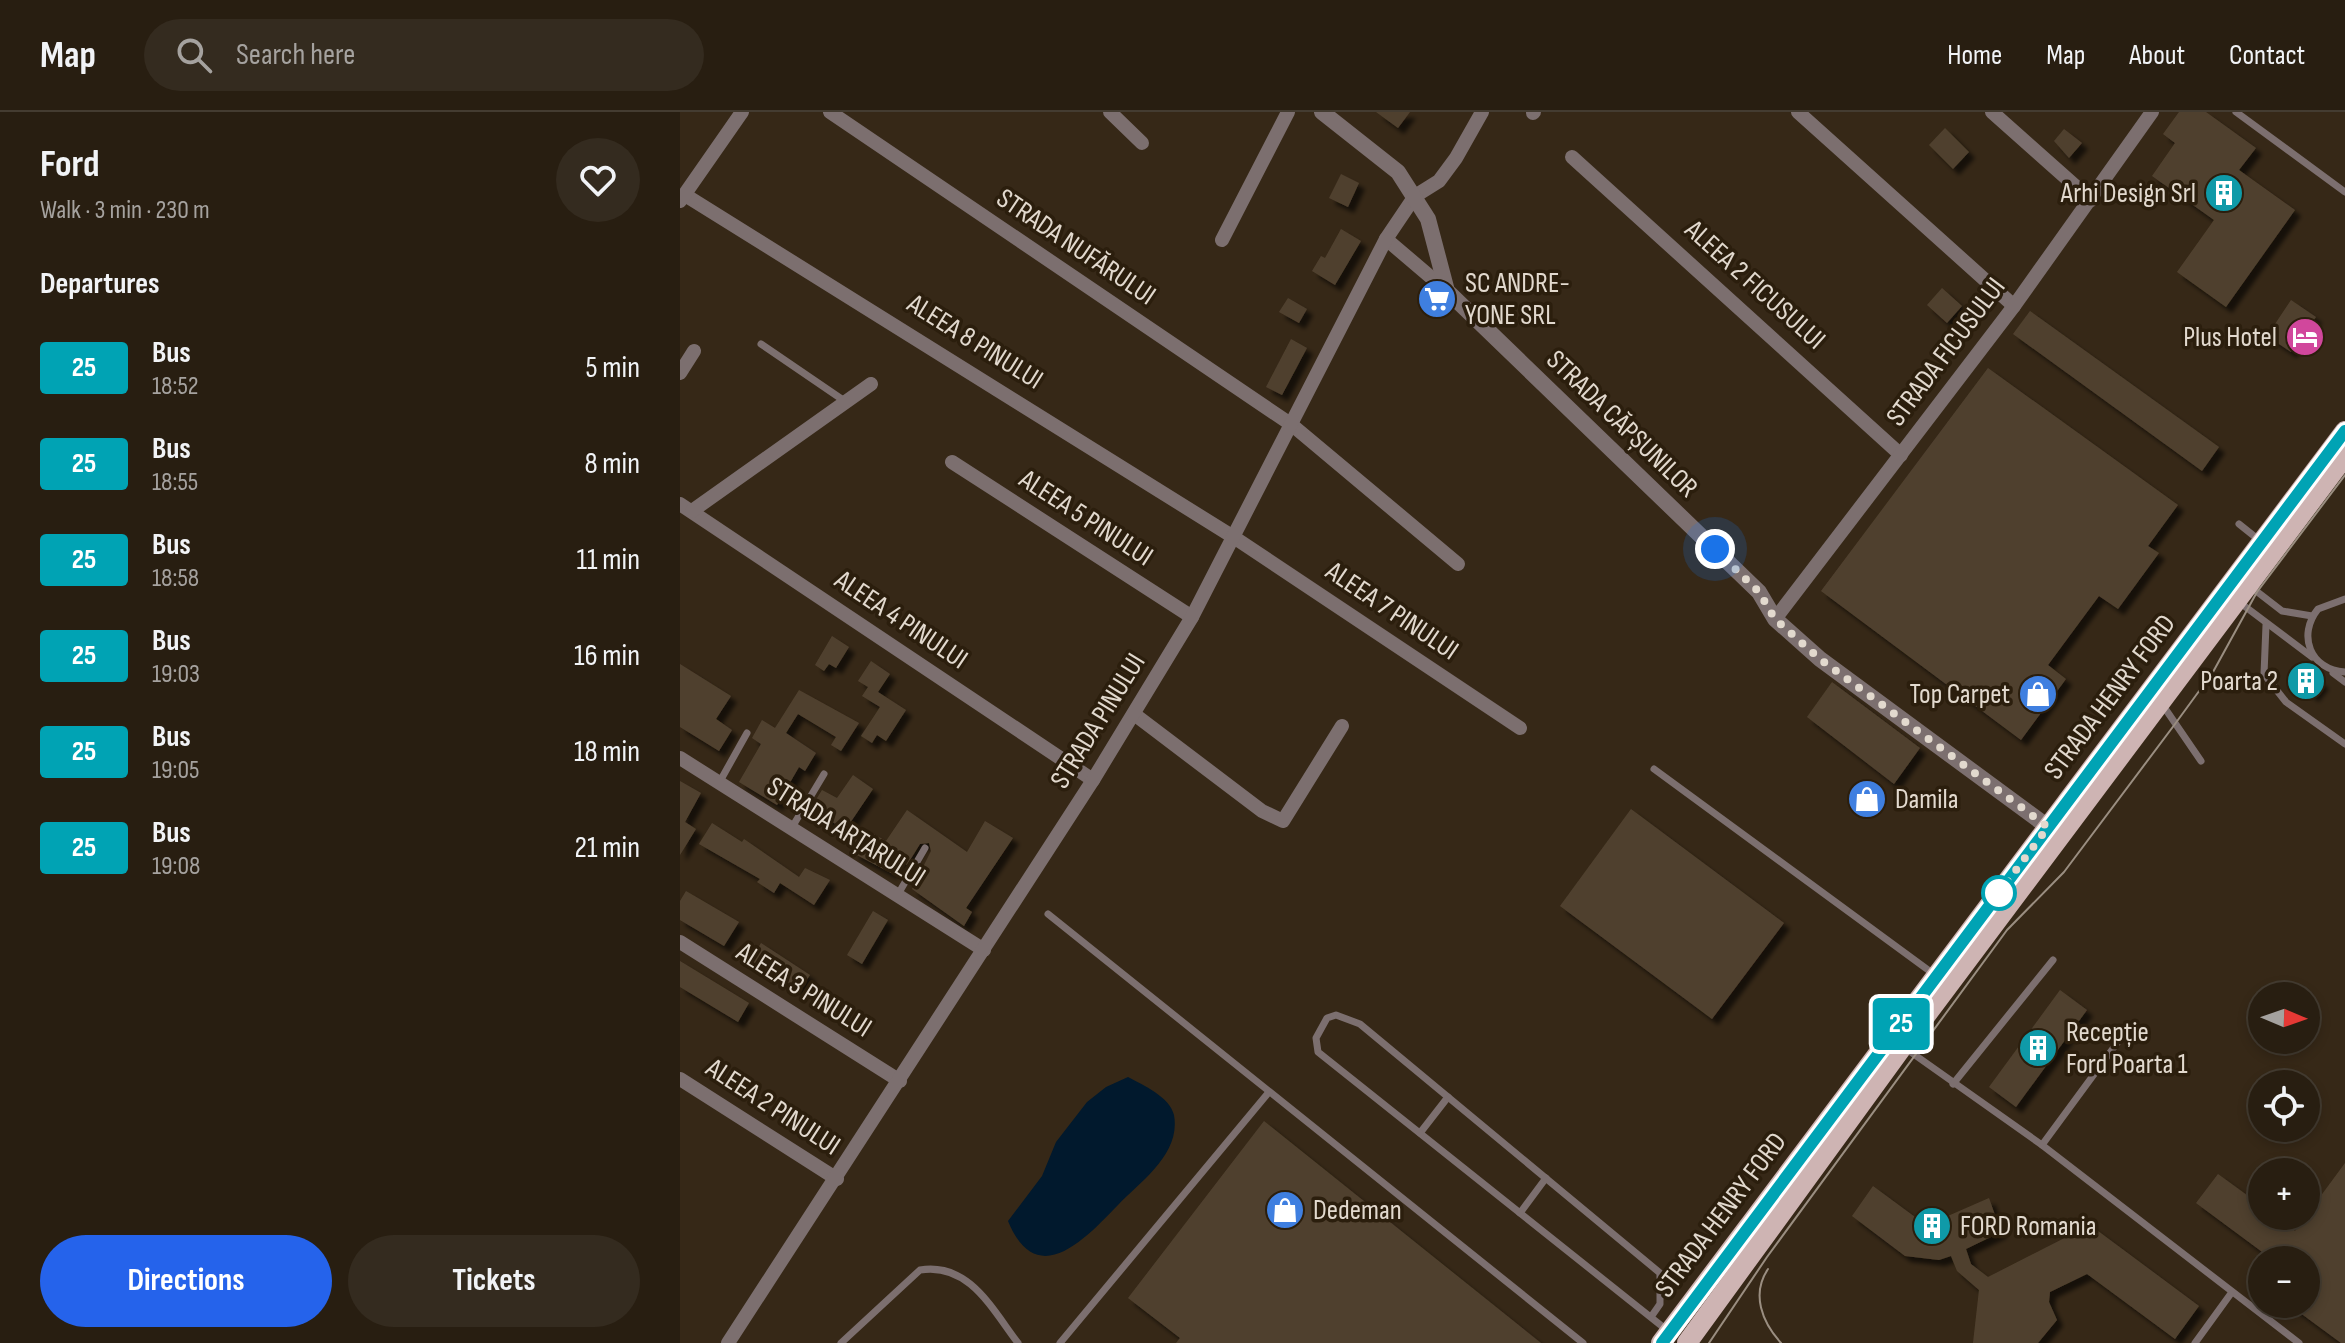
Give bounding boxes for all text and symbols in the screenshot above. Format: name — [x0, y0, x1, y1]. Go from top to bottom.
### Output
search box — [144, 19, 704, 91]
text: Map — [40, 33, 96, 78]
icon: search — [172, 33, 216, 77]
text: Search here — [236, 37, 355, 73]
text: Home — [1947, 39, 2002, 72]
text: Map — [2046, 39, 2085, 72]
text: About — [2129, 39, 2185, 72]
text: Contact — [2229, 39, 2305, 72]
button: heart — [556, 138, 640, 222]
text: Ford — [40, 142, 100, 187]
building icon: Arhi Design Srl — [2203, 172, 2245, 214]
place label: Arhi Design Srl — [2060, 177, 2196, 210]
street label: STRADA NUFĂRULUI — [990, 182, 1162, 312]
text: Walk · 3 min · 230 m — [40, 195, 210, 226]
street label: ALEEA 2 FICUSULUI — [1677, 213, 1832, 356]
text: Departures — [40, 266, 160, 302]
place label: SC ANDRE- YONE SRL — [1465, 267, 1570, 332]
street label: STRADA FICUSULUI — [1880, 271, 2012, 433]
supermarket icon: SC ANDRE- YONE SRL — [1416, 278, 1458, 320]
street label: ALEEA 8 PINULUI — [900, 287, 1049, 397]
hotel icon: Plus Hotel — [2284, 316, 2326, 358]
place label: Plus Hotel — [2183, 321, 2277, 354]
text: Bus — [152, 335, 191, 371]
street label: STRADA CĂPȘUNILOR — [1539, 344, 1705, 505]
text: 5 min — [586, 350, 640, 386]
text: 25 — [72, 351, 96, 384]
text: 18:52 — [152, 371, 199, 402]
text: Bus — [152, 431, 191, 467]
text: 8 min — [584, 446, 640, 482]
text: 25 — [72, 447, 96, 480]
street label: ALEEA 5 PINULUI — [1012, 462, 1159, 573]
text: 18:55 — [152, 467, 198, 498]
text: Bus — [152, 527, 191, 563]
your location — [1695, 529, 1735, 569]
text: 11 min — [577, 542, 640, 578]
text: 25 — [72, 543, 96, 576]
street label: ALEEA 7 PINULUI — [1319, 554, 1464, 667]
text: 18:58 — [152, 563, 199, 594]
street label: ALEEA 4 PINULUI — [828, 563, 974, 676]
street label: STRADA HENRY FORD — [2037, 608, 2183, 786]
text: Bus — [152, 623, 191, 659]
text: 16 min — [574, 638, 640, 674]
text: 25 — [72, 639, 96, 672]
street label: STRADA PINULUI — [1044, 647, 1152, 795]
text: 19:03 — [152, 659, 200, 690]
building icon: Poarta 2 — [2285, 660, 2327, 702]
place label: Poarta 2 — [2200, 665, 2278, 698]
shop icon: Top Carpet — [2017, 673, 2059, 715]
place label: Top Carpet — [1910, 678, 2010, 711]
text: Bus — [152, 719, 191, 755]
text: 18 min — [574, 734, 640, 770]
text: 25 — [72, 735, 96, 768]
text: 19:05 — [152, 755, 200, 786]
street label: STRADA ARȚARULUI — [761, 770, 931, 894]
shop icon: Damila — [1846, 778, 1888, 820]
place label: Damila — [1895, 783, 1959, 816]
text: Bus — [152, 815, 191, 851]
text: 21 min — [575, 830, 640, 866]
text: 25 — [72, 831, 96, 864]
text: 19:08 — [152, 851, 201, 882]
unlabelled marker — [1982, 876, 2016, 910]
street label: ALEEA 3 PINULUI — [730, 935, 878, 1045]
north arrow — [2248, 982, 2320, 1054]
map controls — [2248, 982, 2320, 1318]
line badge: 25 — [1865, 998, 1937, 1050]
text: 25 — [1889, 1007, 1913, 1040]
place label: Recepție Ford Poarta 1 — [2066, 1016, 2188, 1081]
building icon: Recepție Ford Poarta 1 — [2017, 1027, 2059, 1069]
street label: ALEEA 2 PINULUI — [699, 1051, 846, 1162]
button: locate — [2248, 1070, 2320, 1142]
street label: STRADA HENRY FORD — [1648, 1126, 1794, 1304]
button: + — [2248, 1158, 2320, 1230]
shop icon: Dedeman — [1264, 1189, 1306, 1231]
place label: Dedeman — [1313, 1194, 1402, 1227]
building icon: FORD Romania — [1911, 1205, 1953, 1247]
place label: FORD Romania — [1960, 1210, 2097, 1243]
button: Directions — [40, 1235, 332, 1327]
button: Tickets — [348, 1235, 640, 1327]
button: − — [2248, 1246, 2320, 1318]

